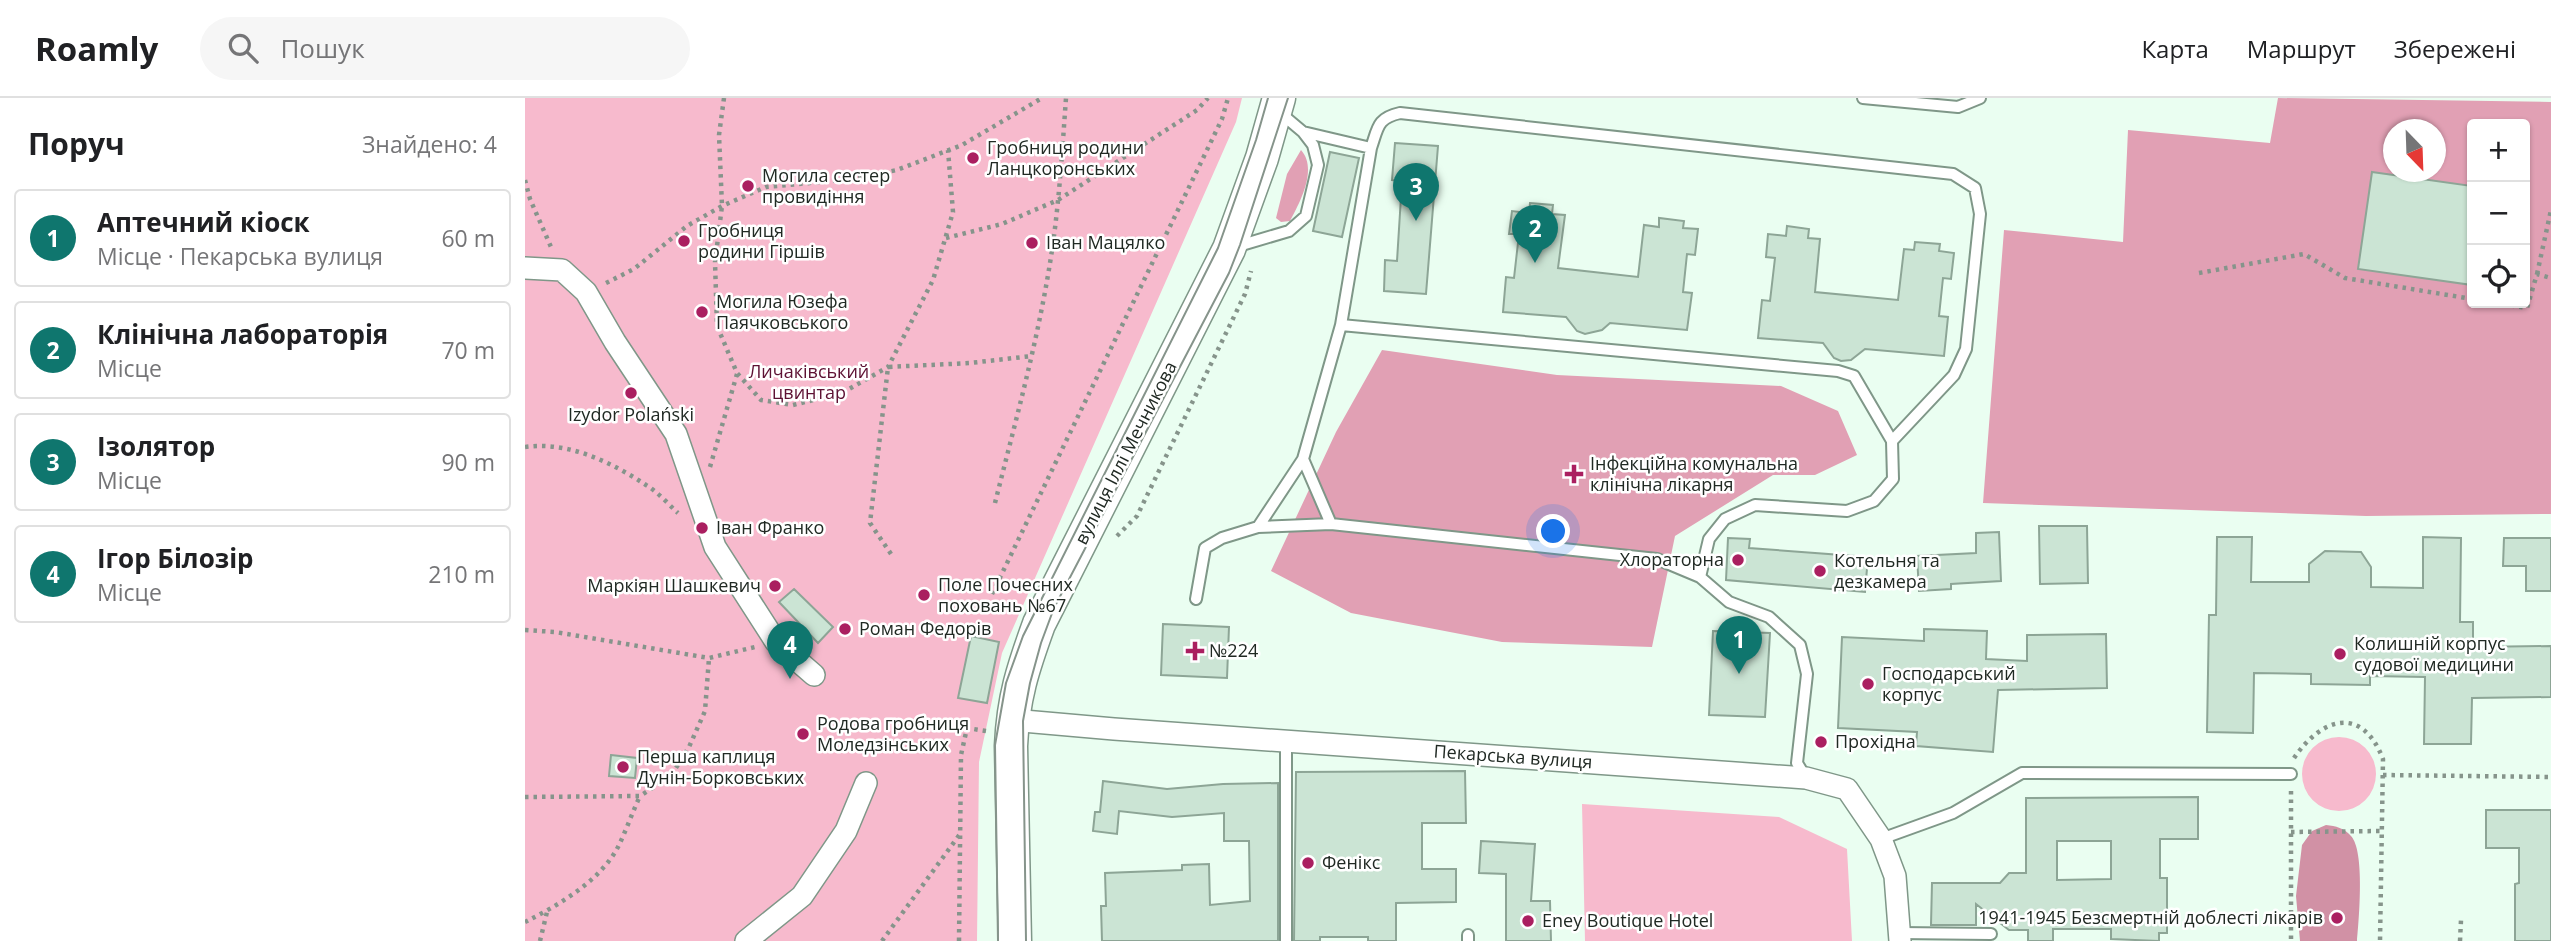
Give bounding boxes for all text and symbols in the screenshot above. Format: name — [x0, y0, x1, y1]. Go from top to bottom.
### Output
search box — [200, 17, 690, 80]
text: Roamly — [35, 26, 158, 71]
icon: search — [224, 29, 262, 67]
text: Пошук — [280, 30, 365, 66]
text: Карта — [2141, 32, 2209, 65]
text: Маршрут — [2247, 32, 2356, 65]
text: Збережені — [2394, 32, 2516, 65]
north arrow — [2383, 119, 2446, 182]
map controls — [2467, 119, 2530, 308]
button: + — [2467, 119, 2530, 182]
text: Поруч — [28, 123, 125, 164]
text: Знайдено: 4 — [362, 128, 497, 160]
place label: Гробниця родини Ланцкоронських — [987, 135, 1144, 180]
marker: Гробниця родини Ланцкоронських — [965, 150, 981, 166]
place label: Могила сестер провидіння — [762, 163, 890, 208]
pin: 3 — [1393, 163, 1439, 221]
marker: Могила сестер провидіння — [740, 178, 756, 194]
button: − — [2467, 182, 2530, 245]
text: Аптечний кіоск — [97, 204, 310, 240]
pin: 2 — [1512, 205, 1558, 263]
place label: Гробниця родини Гіршів — [698, 218, 825, 263]
text: 1 — [46, 222, 60, 254]
text: 60 m — [441, 222, 495, 254]
place label: Іван Мацялко — [1046, 230, 1165, 254]
marker: Гробниця родини Гіршів — [676, 233, 692, 249]
marker: Іван Мацялко — [1024, 235, 1040, 251]
text: Місце · Пекарська вулиця — [97, 240, 383, 272]
button: locate — [2467, 245, 2530, 308]
place label: Могила Юзефа Паячковського — [716, 289, 848, 334]
marker: Могила Юзефа Паячковського — [694, 304, 710, 320]
text: Клінічна лабораторія — [97, 316, 388, 352]
text: 2 — [46, 334, 60, 366]
text: 70 m — [441, 334, 495, 366]
text: Місце — [97, 352, 162, 384]
street label: вулиця Іллі Мечникова — [1068, 357, 1182, 548]
park label: Личаківський цвинтар — [749, 359, 869, 404]
marker: Izydor Polański — [623, 385, 639, 401]
place label: Izydor Polański — [568, 402, 694, 426]
text: Ізолятор — [97, 428, 215, 464]
text: 3 — [46, 446, 60, 478]
text: 90 m — [441, 446, 495, 478]
place label: Інфекційна комунальна клінічна лікарня — [1590, 451, 1798, 496]
text: Місце — [97, 464, 162, 496]
marker: Інфекційна комунальна клінічна лікарня — [1564, 464, 1584, 484]
your location — [1536, 514, 1570, 548]
place label: Іван Франко — [716, 515, 824, 539]
marker: Іван Франко — [694, 520, 710, 536]
text: Ігор Білозір — [97, 540, 254, 576]
place label: Хлораторна — [1620, 547, 1724, 571]
place label: Котельня та дезкамера — [1834, 548, 1940, 593]
marker: Хлораторна — [1730, 552, 1746, 568]
text: 4 — [46, 558, 60, 590]
text: 210 m — [428, 558, 495, 590]
marker: Котельня та дезкамера — [1812, 563, 1828, 579]
place label: Поле Почесних поховань №67 — [938, 572, 1073, 617]
place label: Маркіян Шашкевич — [587, 573, 761, 597]
text: Місце — [97, 576, 162, 608]
marker: Маркіян Шашкевич — [767, 578, 783, 594]
marker: Поле Почесних поховань №67 — [916, 587, 932, 603]
place label: Роман Федорів — [859, 616, 991, 640]
pin: 1 — [1716, 616, 1762, 674]
pin: 4 — [767, 621, 813, 679]
marker: Роман Федорів — [837, 621, 853, 637]
place label: Колишній корпус судової медицини — [2354, 631, 2514, 676]
place label: №224 — [1209, 638, 1258, 662]
marker: №224 — [1187, 643, 1203, 659]
marker: Колишній корпус судової медицини — [2332, 646, 2348, 662]
place label: Господарський корпус — [1882, 661, 2016, 706]
marker: Господарський корпус — [1860, 676, 1876, 692]
place label: Родова гробниця Моледзінських — [817, 711, 969, 756]
marker: Родова гробниця Моледзінських — [795, 726, 811, 742]
place label: Прохідна — [1835, 729, 1916, 753]
marker: Прохідна — [1813, 734, 1829, 750]
street label: Пекарська вулиця — [1433, 738, 1593, 774]
place label: Перша каплиця Дунін-Борковських — [637, 744, 805, 789]
marker: Перша каплиця Дунін-Борковських — [615, 759, 631, 775]
place label: Фенікс — [1322, 850, 1381, 874]
marker: Фенікс — [1300, 855, 1316, 871]
place label: 1941-1945 Безсмертній доблесті лікарів — [1978, 905, 2323, 929]
place label: Eney Boutique Hotel — [1542, 908, 1713, 932]
marker: 1941-1945 Безсмертній доблесті лікарів — [2329, 910, 2345, 926]
marker: Eney Boutique Hotel — [1520, 913, 1536, 929]

